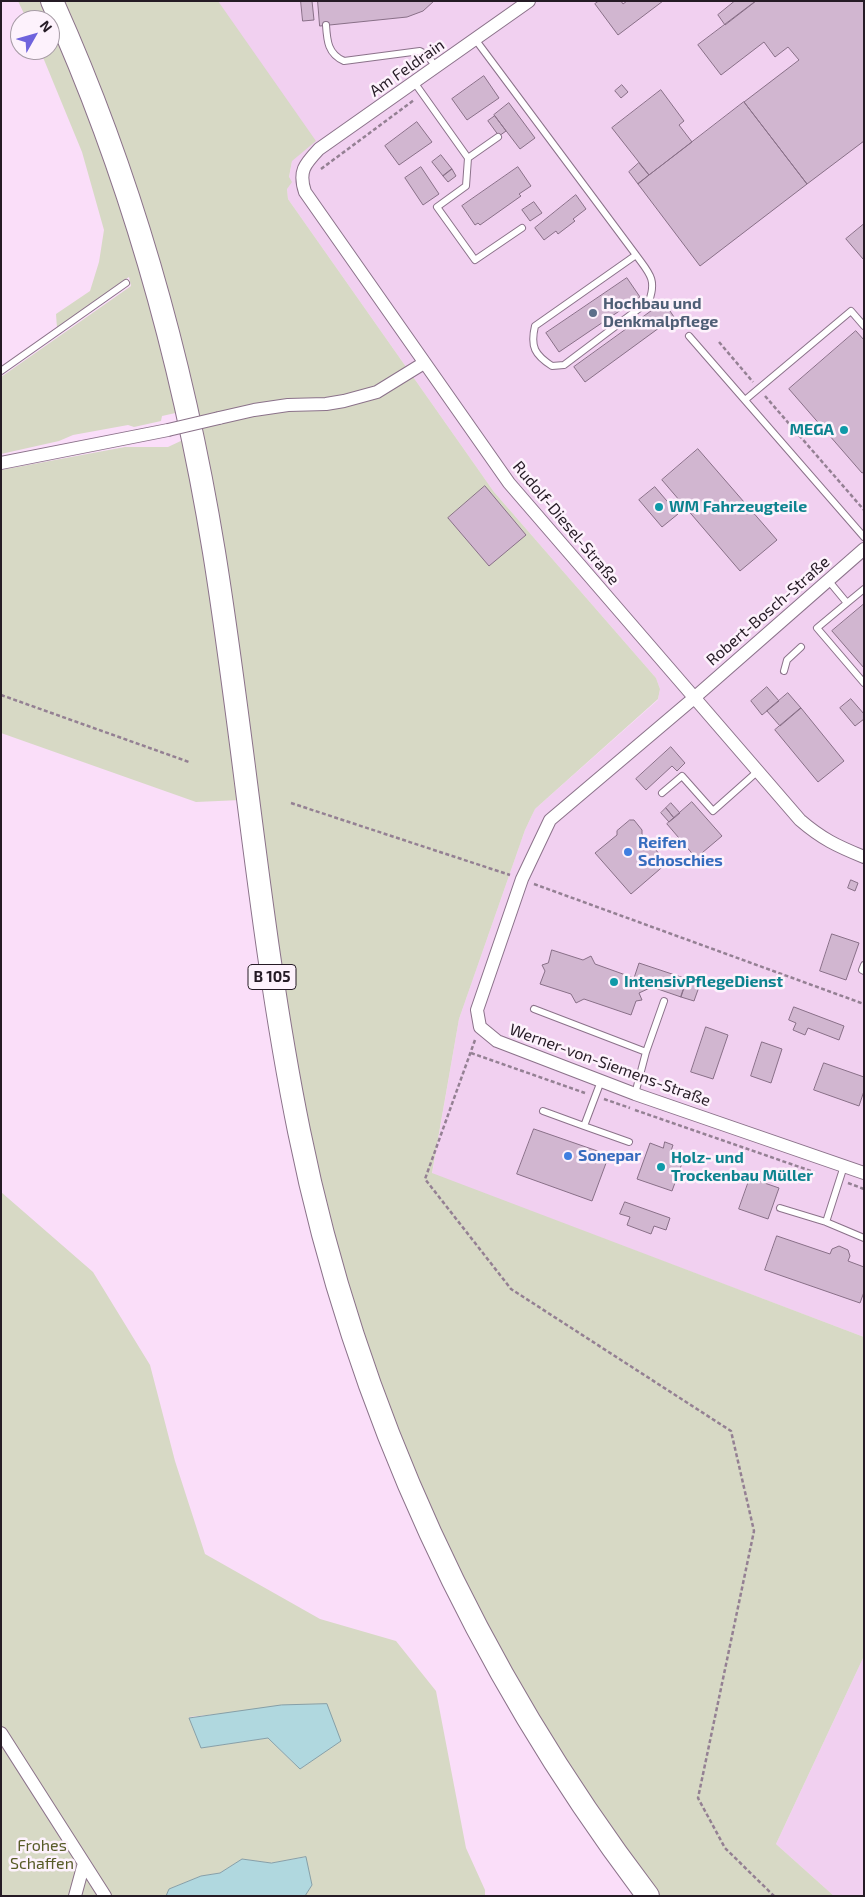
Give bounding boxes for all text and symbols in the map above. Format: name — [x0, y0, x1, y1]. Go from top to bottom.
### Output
north arrow — [10, 10, 60, 60]
text: N — [37, 17, 56, 35]
street label: Am Feldrain — [366, 35, 448, 101]
place label: Hochbau und Denkmalpflege — [603, 294, 718, 332]
marker: Hochbau und Denkmalpflege — [587, 307, 599, 319]
place label: MEGA — [789, 420, 834, 440]
marker: MEGA — [838, 424, 850, 436]
street label: Rudolf-Diesel-Straße — [509, 457, 623, 589]
place label: WM Fahrzeugteile — [669, 497, 807, 517]
marker: WM Fahrzeugteile — [653, 501, 665, 513]
street label: Robert-Bosch-Straße — [702, 552, 834, 670]
place label: Reifen Schoschies — [638, 833, 723, 871]
marker: Reifen Schoschies — [622, 846, 634, 858]
road number: B 105 — [248, 964, 296, 990]
place label: IntensivPflegeDienst — [624, 972, 783, 992]
marker: IntensivPflegeDienst — [608, 976, 620, 988]
street label: Werner-von-Siemens-Straße — [507, 1020, 713, 1110]
place label: Sonepar — [578, 1146, 641, 1166]
place label: Holz- und Trockenbau Müller — [671, 1148, 813, 1186]
marker: Sonepar — [562, 1150, 574, 1162]
marker: Holz- und Trockenbau Müller — [655, 1161, 667, 1173]
park label: Frohes Schaffen — [10, 1836, 74, 1874]

